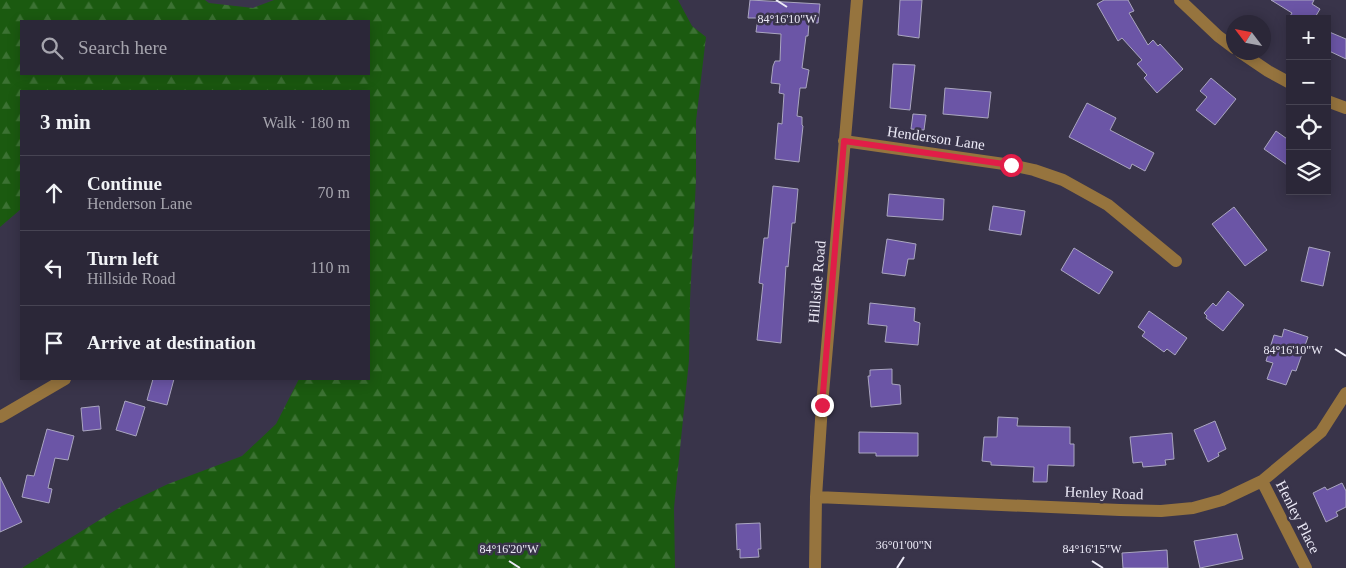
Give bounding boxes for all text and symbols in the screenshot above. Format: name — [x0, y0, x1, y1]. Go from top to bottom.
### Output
text: 84°16'10"W — [757, 12, 817, 26]
north arrow — [1226, 15, 1271, 60]
map controls — [1286, 15, 1331, 195]
button: + — [1286, 15, 1331, 60]
search box — [20, 20, 370, 75]
icon: search — [38, 34, 66, 62]
text: Search here — [78, 37, 167, 58]
button: − — [1286, 60, 1331, 105]
button: locate — [1286, 105, 1331, 150]
text: 3 min — [40, 110, 91, 134]
text: Walk · 180 m — [263, 114, 350, 131]
street label: Henderson Lane — [886, 123, 986, 153]
button: layers — [1286, 150, 1331, 195]
route start — [1000, 154, 1023, 177]
text: Continue — [87, 173, 162, 194]
icon: ahead — [40, 179, 68, 207]
text: 70 m — [318, 184, 350, 201]
text: Henderson Lane — [87, 195, 192, 212]
street label: Hillside Road — [805, 240, 829, 324]
text: Turn left — [87, 248, 159, 269]
icon: left — [40, 254, 68, 282]
text: 110 m — [310, 259, 350, 276]
text: Hillside Road — [87, 270, 175, 287]
icon: arrive — [40, 329, 68, 357]
text: Arrive at destination — [87, 332, 256, 353]
text: 84°16'10"W — [1263, 343, 1323, 357]
route end — [811, 394, 834, 417]
street label: Henley Place — [1273, 478, 1323, 556]
street label: Henley Road — [1064, 484, 1144, 502]
text: 36°01'00"N — [876, 538, 933, 552]
text: 84°16'20"W — [479, 542, 539, 556]
text: 84°16'15"W — [1062, 542, 1122, 556]

